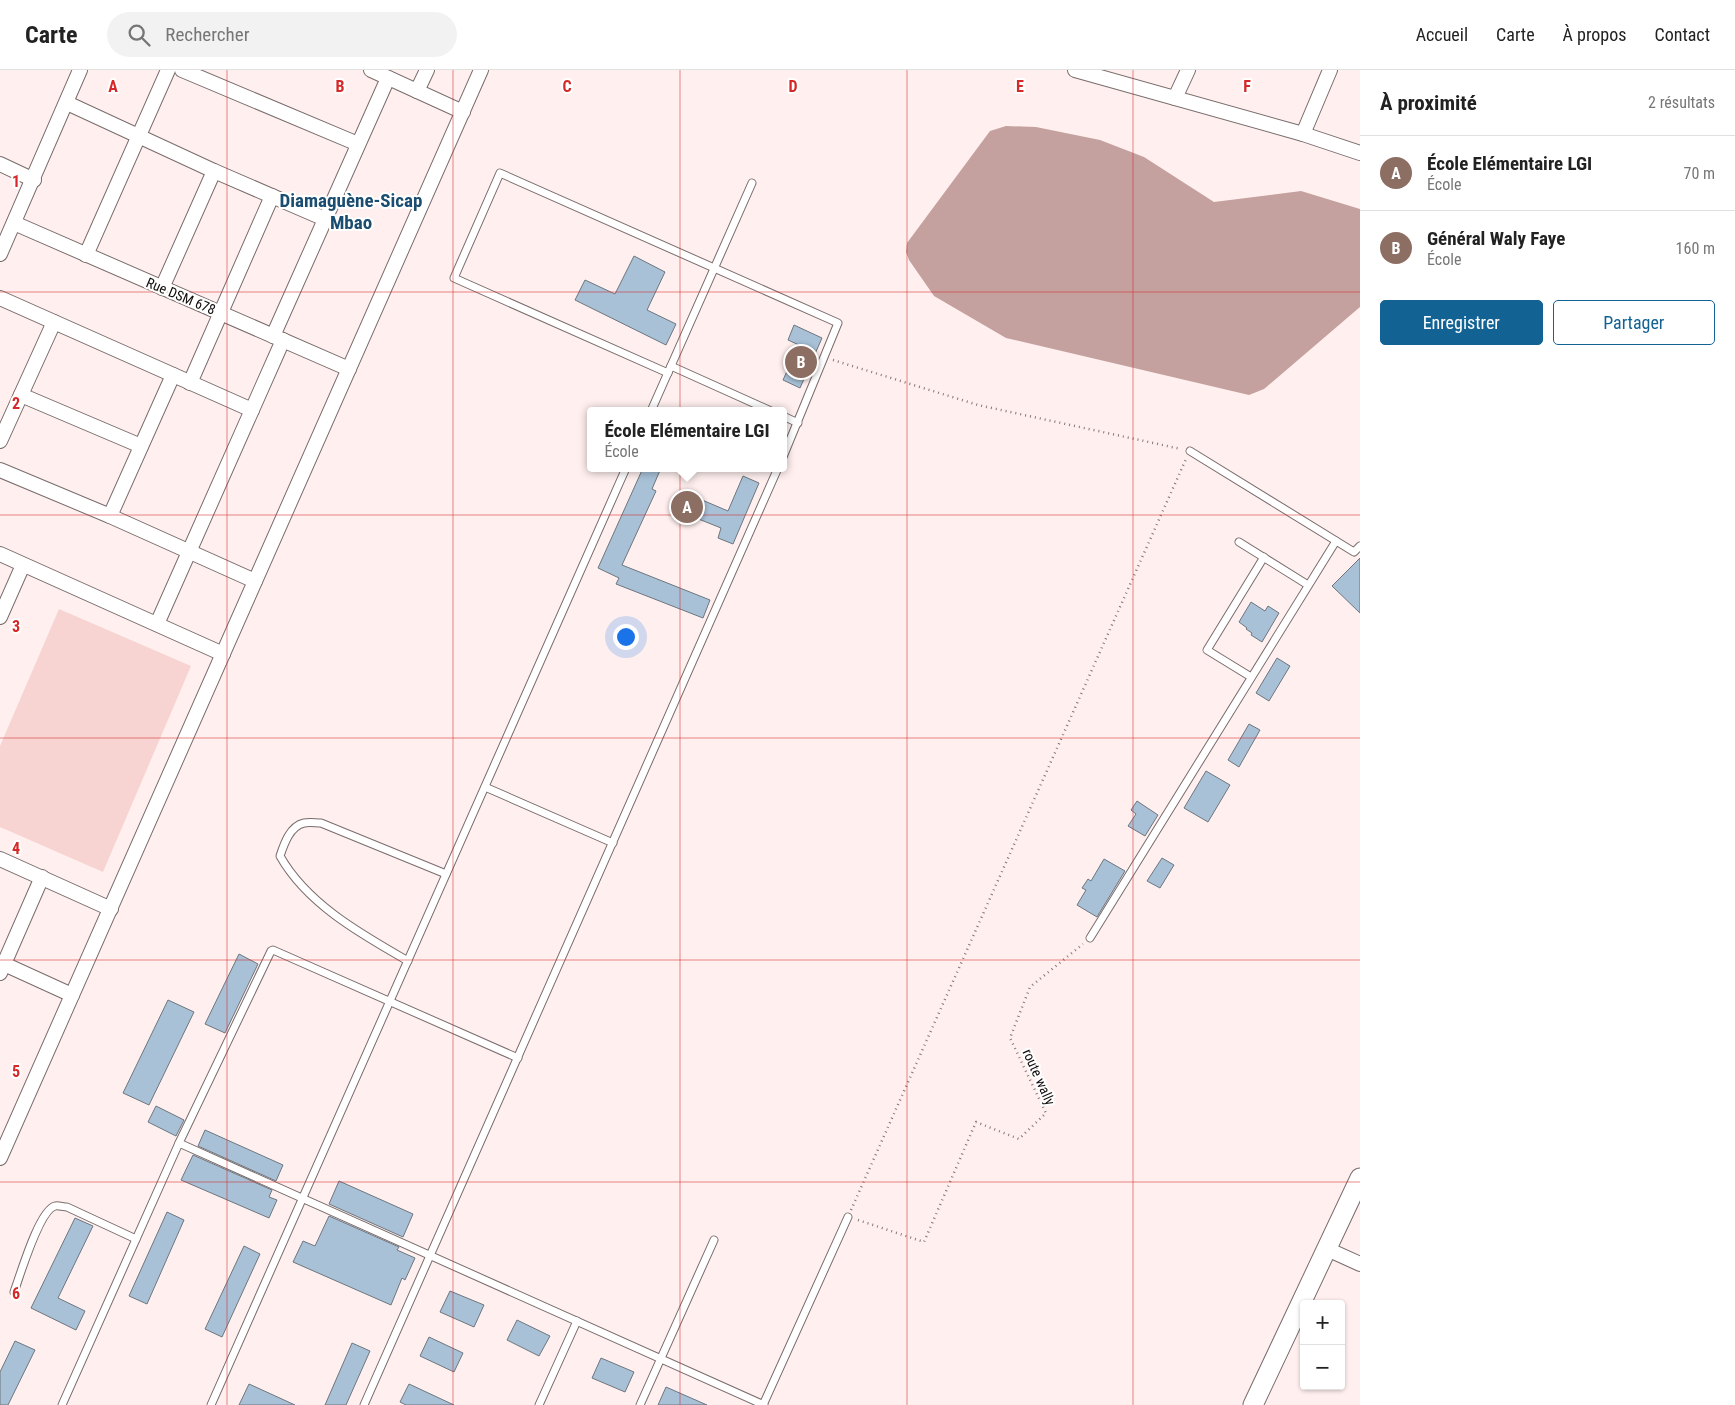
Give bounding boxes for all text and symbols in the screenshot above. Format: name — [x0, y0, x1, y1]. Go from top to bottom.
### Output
search box — [107, 12, 457, 57]
text: Carte — [25, 21, 77, 49]
icon: search — [125, 21, 153, 49]
text: Rechercher — [165, 23, 249, 46]
text: Accueil — [1416, 24, 1468, 45]
text: Carte — [1496, 24, 1535, 45]
text: À propos — [1563, 24, 1626, 45]
text: Contact — [1654, 24, 1710, 45]
text: A — [108, 77, 118, 96]
text: B — [336, 77, 345, 96]
text: C — [562, 77, 572, 96]
text: D — [788, 77, 798, 96]
text: E — [1016, 77, 1024, 96]
text: F — [1243, 77, 1251, 96]
text: À proximité — [1380, 91, 1477, 115]
text: 2 résultats — [1648, 93, 1715, 112]
text: École Elémentaire LGI — [1427, 152, 1592, 175]
text: A — [1391, 164, 1401, 183]
text: 70 m — [1683, 164, 1715, 183]
text: 1 — [12, 172, 20, 191]
text: École — [1427, 175, 1461, 194]
district label: Diamaguène-Sicap Mbao — [280, 189, 422, 234]
text: Général Waly Faye — [1427, 227, 1565, 250]
text: B — [1392, 239, 1400, 258]
text: 160 m — [1676, 239, 1715, 258]
text: École — [1427, 250, 1461, 269]
street label: Rue DSM 678 — [144, 274, 218, 318]
button: Enregistrer — [1380, 300, 1543, 345]
button: Partager — [1553, 300, 1715, 345]
pin: B — [785, 343, 817, 381]
text: 2 — [12, 394, 20, 413]
popup — [587, 407, 787, 472]
text: École Elémentaire LGI — [604, 419, 770, 442]
text: École — [604, 442, 639, 461]
pin: A — [671, 488, 703, 526]
text: 3 — [12, 617, 20, 636]
your location — [613, 624, 639, 650]
text: 4 — [12, 839, 20, 858]
street label: route wally — [1020, 1046, 1059, 1108]
text: 5 — [12, 1062, 20, 1081]
text: 6 — [12, 1284, 20, 1303]
map controls — [1300, 1300, 1345, 1390]
button: + — [1300, 1300, 1345, 1345]
button: − — [1300, 1345, 1345, 1390]

